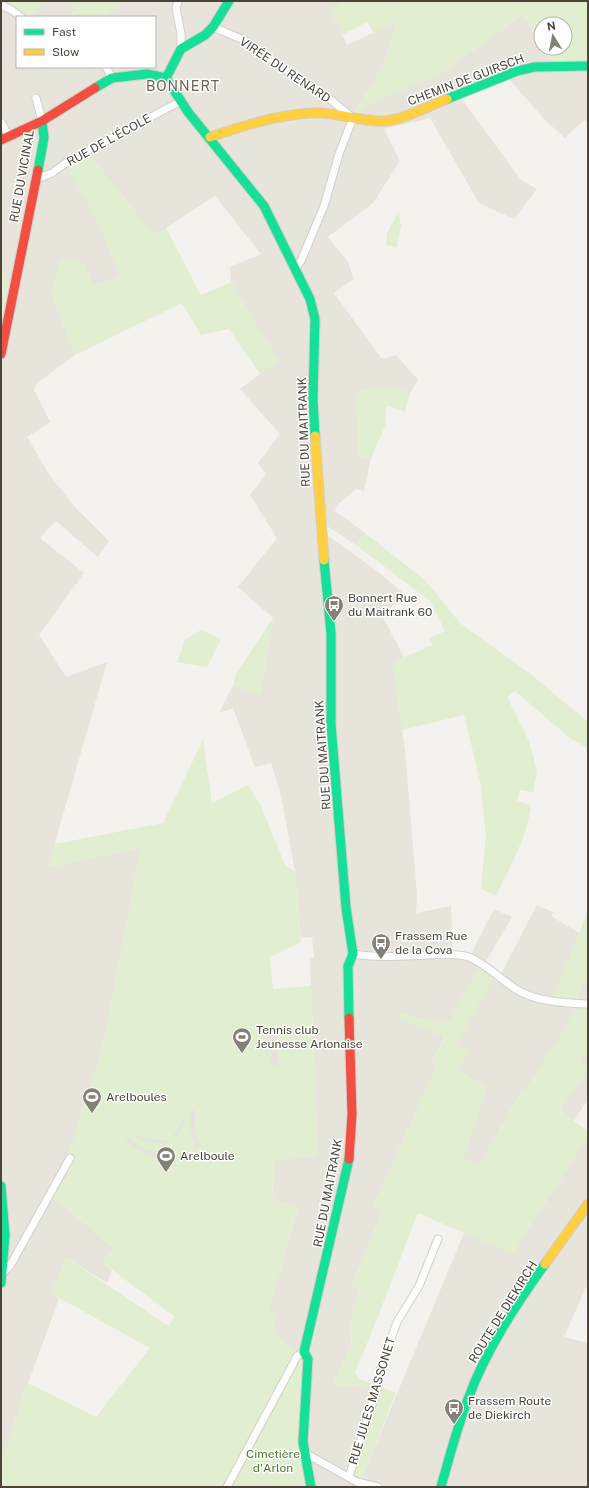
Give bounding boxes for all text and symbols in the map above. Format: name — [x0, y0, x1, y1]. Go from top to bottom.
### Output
legend — [16, 16, 156, 68]
north arrow — [533, 16, 573, 56]
text: N — [546, 19, 557, 33]
text: Fast — [52, 25, 77, 39]
street label: VIRÉE DU RENARD — [237, 34, 333, 106]
text: Slow — [52, 45, 80, 59]
street label: CHEMIN DE GUIRSCH — [406, 51, 526, 109]
district label: BONNERT — [146, 78, 220, 94]
street label: RUE DE L'ÉCOLE — [64, 111, 154, 169]
street label: RUE DU VICINAL — [7, 129, 37, 223]
street label: RUE DU MAITRANK — [295, 377, 313, 487]
place label: Bonnert Rue du Maitrank 60 — [348, 591, 432, 619]
bus stop icon: Bonnert Rue du Maitrank 60 — [323, 594, 345, 622]
street label: RUE DU MAITRANK — [312, 700, 334, 810]
place label: Frassem Rue de la Cova — [395, 929, 467, 957]
bus stop icon: Frassem Rue de la Cova — [370, 932, 392, 960]
place label: Tennis club Jeunesse Arlonaise — [256, 1023, 363, 1051]
sports icon: Tennis club Jeunesse Arlonaise — [231, 1026, 253, 1054]
sports icon: Arelboules — [81, 1086, 103, 1114]
place label: Arelboules — [106, 1090, 167, 1104]
street label: RUE DU MAITRANK — [311, 1138, 345, 1248]
sports icon: Arelboule — [155, 1145, 177, 1173]
place label: Arelboule — [180, 1149, 235, 1163]
street label: ROUTE DE DIEKIRCH — [466, 1258, 540, 1366]
street label: RUE JULES MASSONET — [346, 1336, 398, 1466]
place label: Frassem Route de Diekirch — [468, 1394, 552, 1422]
bus stop icon: Frassem Route de Diekirch — [443, 1397, 465, 1425]
park label: Cimetière d'Arlon — [246, 1447, 300, 1475]

